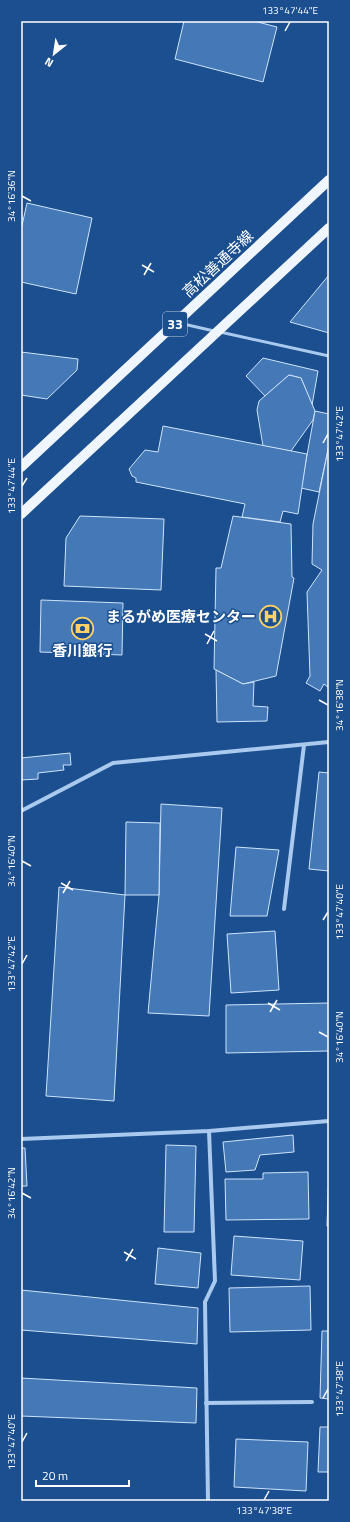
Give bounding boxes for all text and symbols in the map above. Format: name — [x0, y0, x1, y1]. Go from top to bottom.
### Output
text: 133°47'44"E — [262, 3, 319, 18]
north arrow — [34, 34, 74, 74]
text: N — [42, 54, 56, 71]
text: 34°16'36"N — [4, 170, 19, 222]
street label: 高松善通寺線 — [177, 225, 258, 303]
road number: 33 — [163, 312, 187, 336]
text: 133°47'42"E — [332, 405, 347, 462]
text: 133°47'44"E — [4, 457, 19, 514]
hospital icon: まるがめ医療センター — [258, 604, 284, 630]
place label: まるがめ医療センター — [106, 605, 256, 628]
bank icon: 香川銀行 — [69, 615, 95, 641]
place label: 香川銀行 — [52, 639, 112, 662]
text: 34°16'38"N — [332, 679, 347, 731]
text: 34°16'40"N — [4, 835, 19, 887]
text: 133°47'40"E — [332, 883, 347, 940]
text: 133°47'42"E — [4, 935, 19, 992]
text: 34°16'40"N — [332, 1011, 347, 1063]
text: 34°16'42"N — [4, 1167, 19, 1219]
text: 133°47'38"E — [332, 1360, 347, 1417]
text: 133°47'40"E — [4, 1413, 19, 1470]
scale bar — [36, 1462, 129, 1488]
text: 20 m — [42, 1466, 68, 1485]
text: 133°47'38"E — [236, 1503, 293, 1518]

